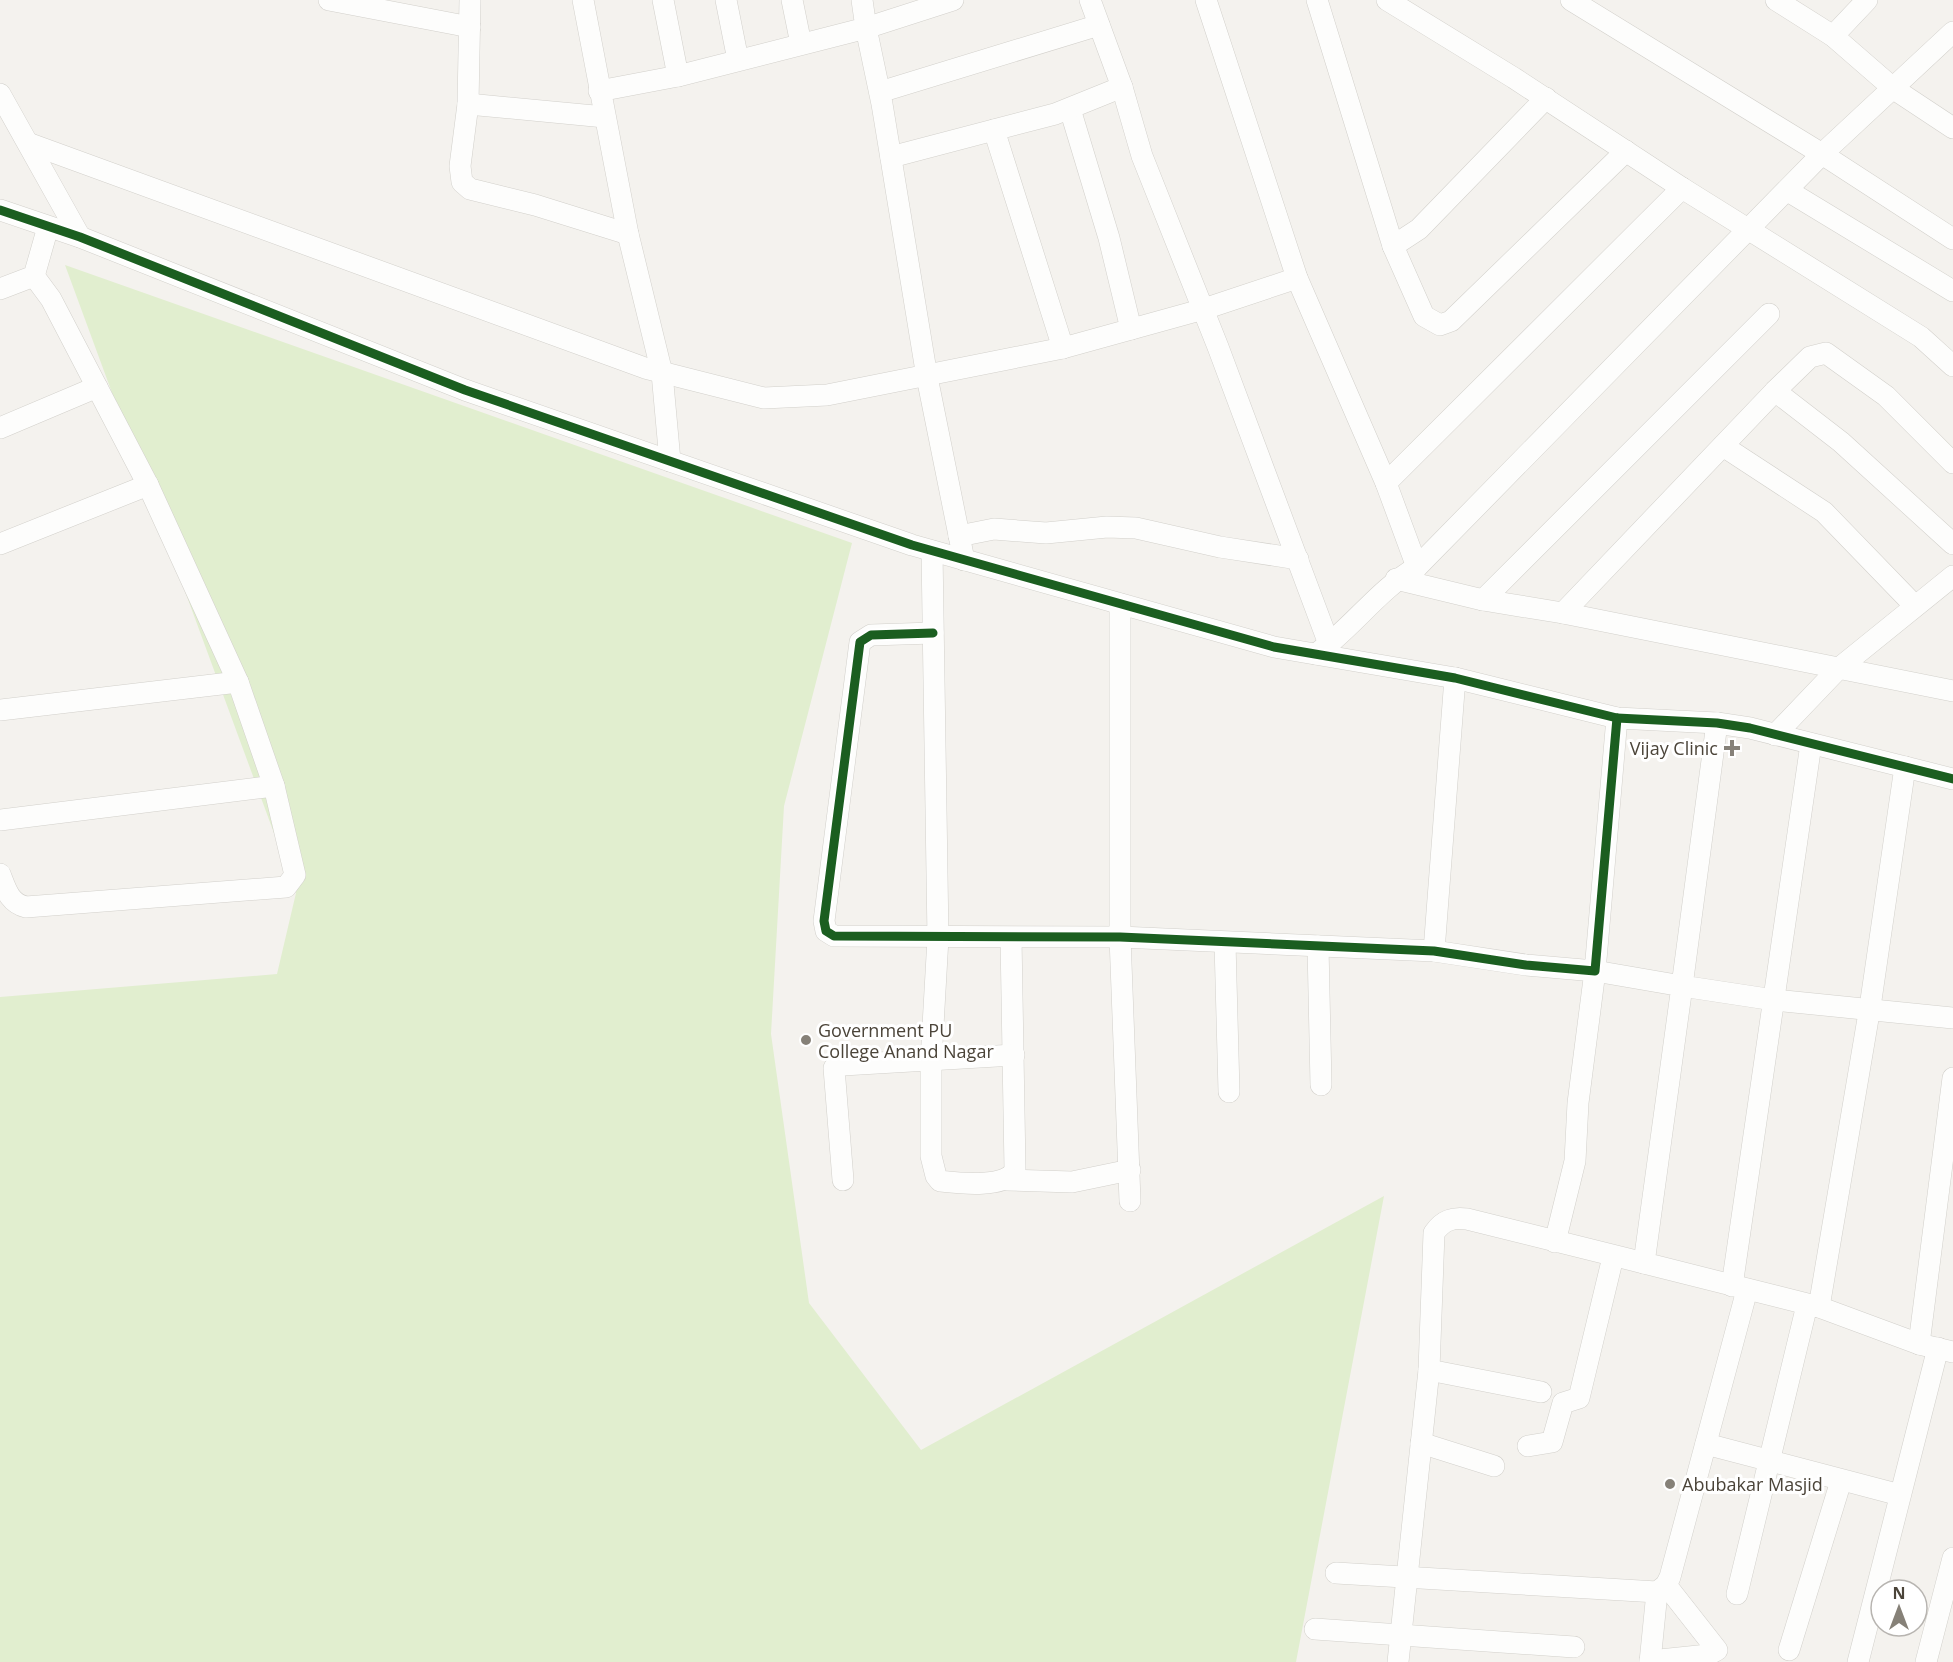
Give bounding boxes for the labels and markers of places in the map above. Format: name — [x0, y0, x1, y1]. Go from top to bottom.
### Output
place label: Vijay Clinic — [1630, 736, 1718, 760]
marker: Vijay Clinic — [1723, 739, 1741, 757]
place label: Government PU College Anand Nagar — [818, 1018, 994, 1063]
marker: Government PU College Anand Nagar — [799, 1033, 813, 1047]
place label: Abubakar Masjid — [1682, 1472, 1823, 1496]
marker: Abubakar Masjid — [1663, 1477, 1677, 1491]

